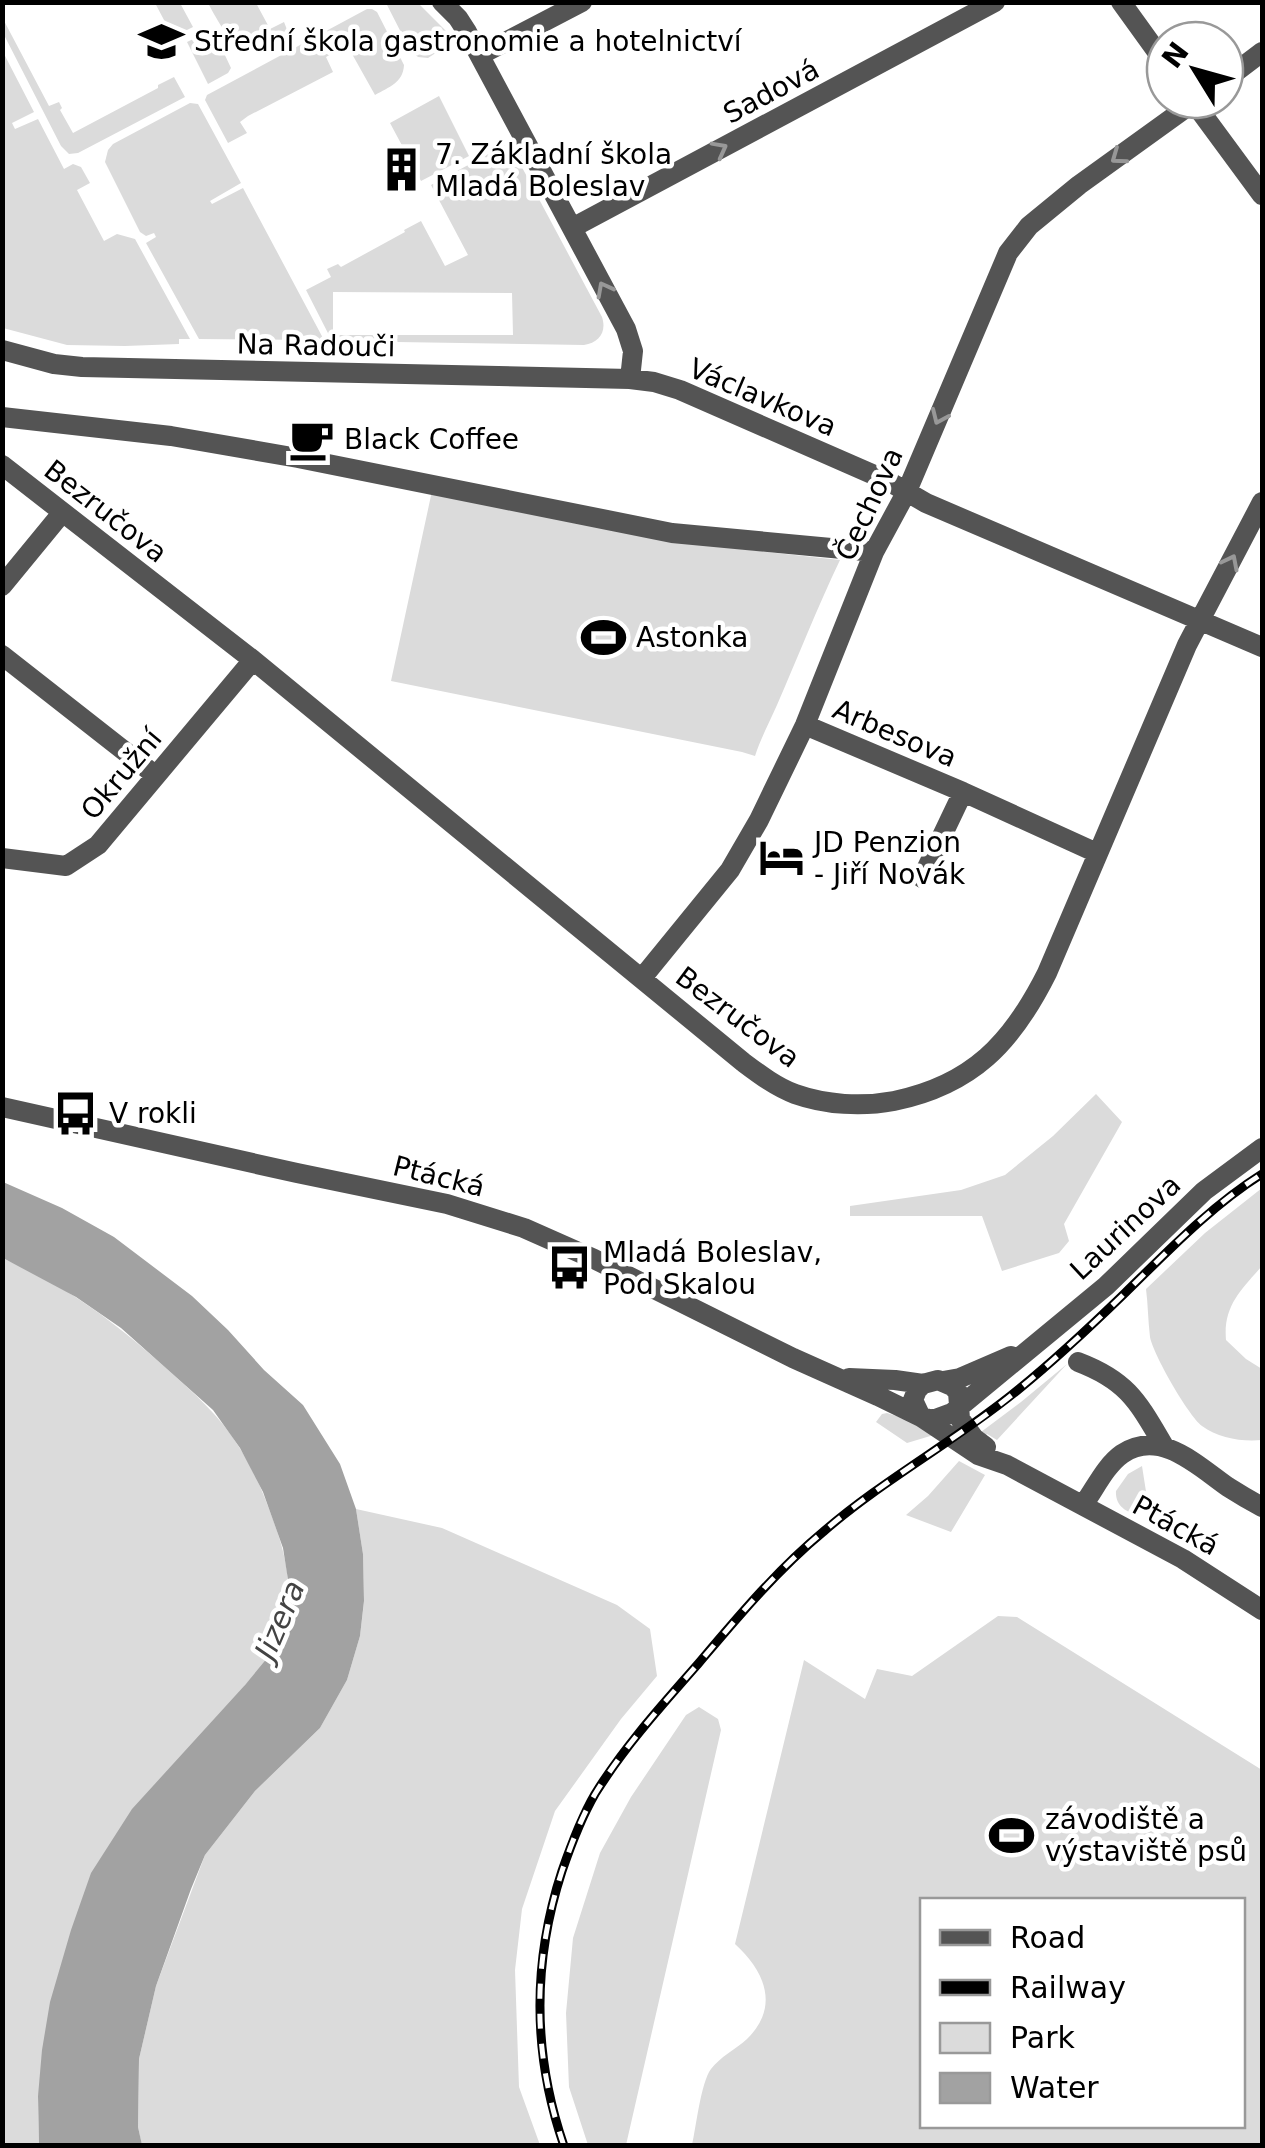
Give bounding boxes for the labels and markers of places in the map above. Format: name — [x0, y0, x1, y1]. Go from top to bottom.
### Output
school or university icon: Střední škola gastronomie a hotelnictví — [137, 17, 185, 65]
place label: Střední škola gastronomie a hotelnictví — [194, 25, 743, 58]
place label: 7. Základní škola Mladá Boleslav — [435, 138, 672, 203]
building icon: 7. Základní škola Mladá Boleslav — [378, 146, 426, 194]
cafe icon: Black Coffee — [287, 415, 335, 463]
place label: Black Coffee — [344, 423, 519, 456]
sports icon: Astonka — [579, 613, 627, 661]
place label: Astonka — [636, 621, 748, 654]
place label: JD Penzion - Jiří Novák — [812, 826, 966, 891]
hotel icon: JD Penzion - Jiří Novák — [757, 834, 805, 882]
bus stop icon: V rokli — [52, 1089, 100, 1137]
place label: V rokli — [109, 1097, 197, 1130]
place label: Mladá Boleslav, Pod Skalou — [603, 1236, 822, 1301]
bus stop icon: Mladá Boleslav, Pod Skalou — [546, 1244, 594, 1292]
place label: závodiště a výstaviště psů — [1045, 1803, 1247, 1868]
sports icon: závodiště a výstaviště psů — [988, 1811, 1036, 1859]

